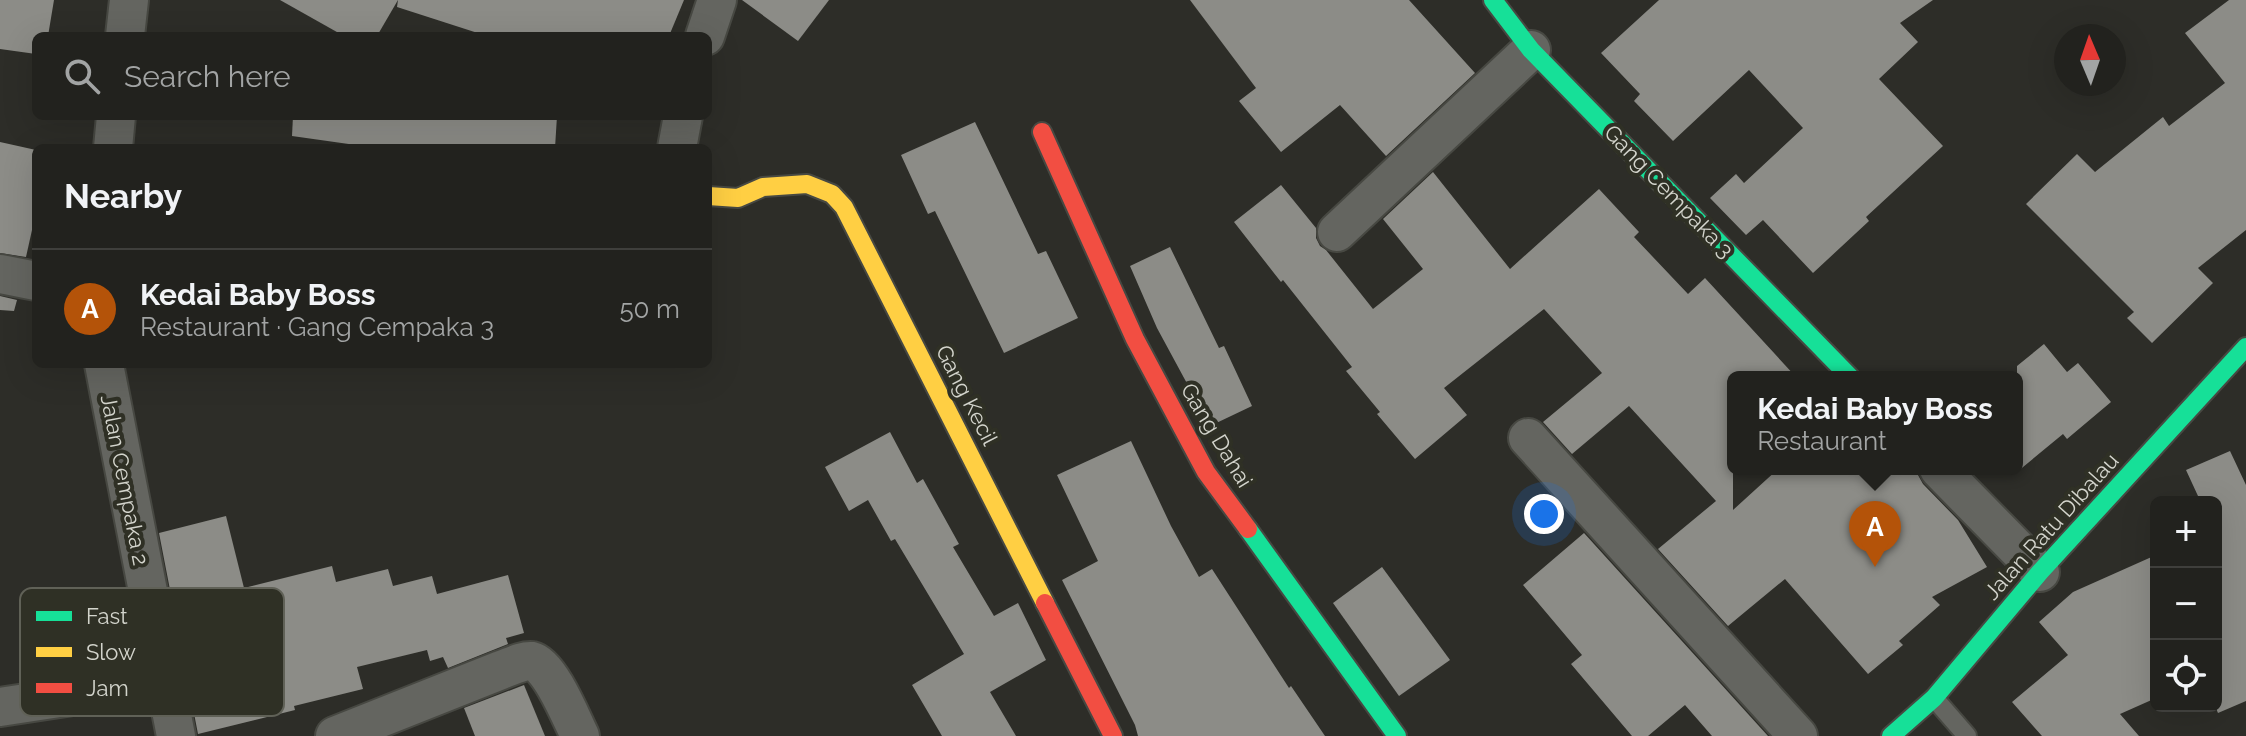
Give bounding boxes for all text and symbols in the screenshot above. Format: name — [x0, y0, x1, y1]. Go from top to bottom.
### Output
north arrow — [2054, 24, 2126, 96]
search box — [32, 32, 712, 120]
icon: search — [60, 54, 104, 98]
text: Search here — [124, 59, 291, 94]
street label: Gang Cempaka 3 — [1599, 119, 1739, 263]
text: Nearby — [64, 176, 182, 216]
text: Kedai Baby Boss — [140, 277, 376, 312]
text: A — [81, 294, 99, 324]
text: 50 m — [619, 294, 680, 324]
text: Restaurant · Gang Cempaka 3 — [140, 312, 494, 342]
street label: Gang Kecil — [931, 341, 1003, 449]
popup — [1727, 371, 2023, 475]
street label: Gang Dahai — [1176, 378, 1258, 492]
text: Kedai Baby Boss — [1757, 391, 1993, 426]
street label: Jalan Cempaka 2 — [96, 392, 154, 568]
text: Restaurant — [1757, 426, 1887, 456]
street label: Jalan Ratu Dibalau — [1978, 447, 2124, 605]
your location — [1524, 494, 1564, 534]
map controls — [2150, 496, 2222, 712]
button: + — [2150, 496, 2222, 568]
pin: A — [1849, 501, 1901, 567]
button: − — [2150, 568, 2222, 640]
legend — [20, 588, 284, 716]
text: Fast — [86, 603, 128, 629]
text: Slow — [86, 639, 136, 665]
button: locate — [2150, 640, 2222, 712]
text: Jam — [86, 675, 129, 701]

